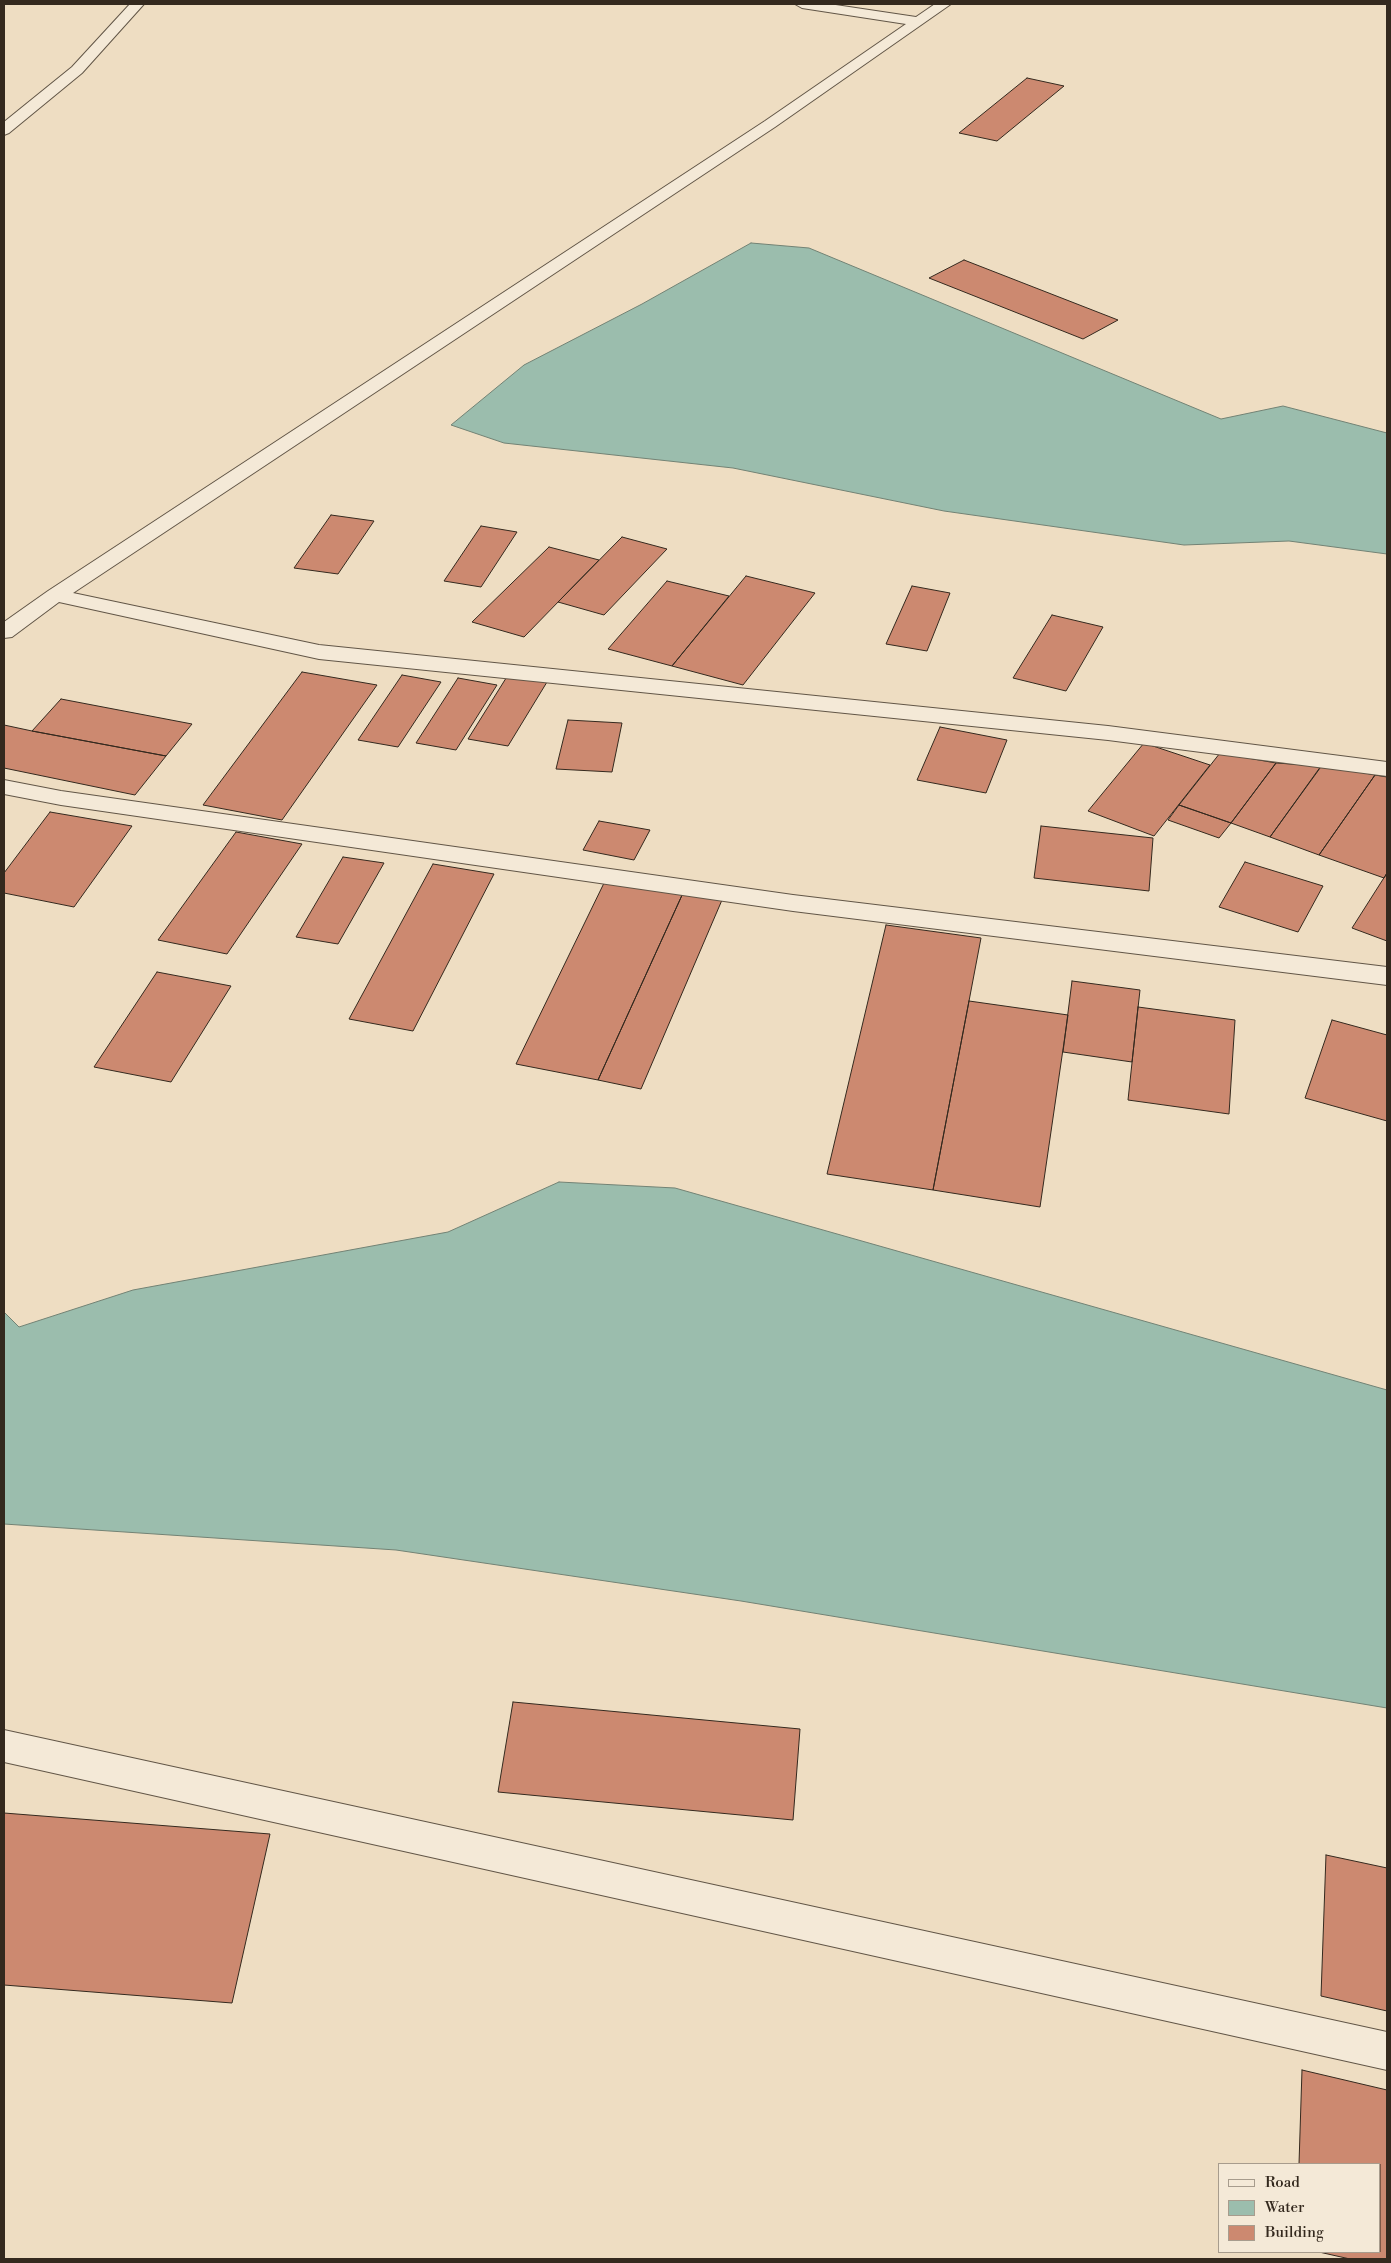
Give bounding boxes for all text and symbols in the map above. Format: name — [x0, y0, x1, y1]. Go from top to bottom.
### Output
legend — [1218, 2163, 1381, 2253]
text: Road — [1265, 2173, 1300, 2192]
text: Water — [1265, 2198, 1304, 2217]
text: Building — [1265, 2223, 1324, 2242]

